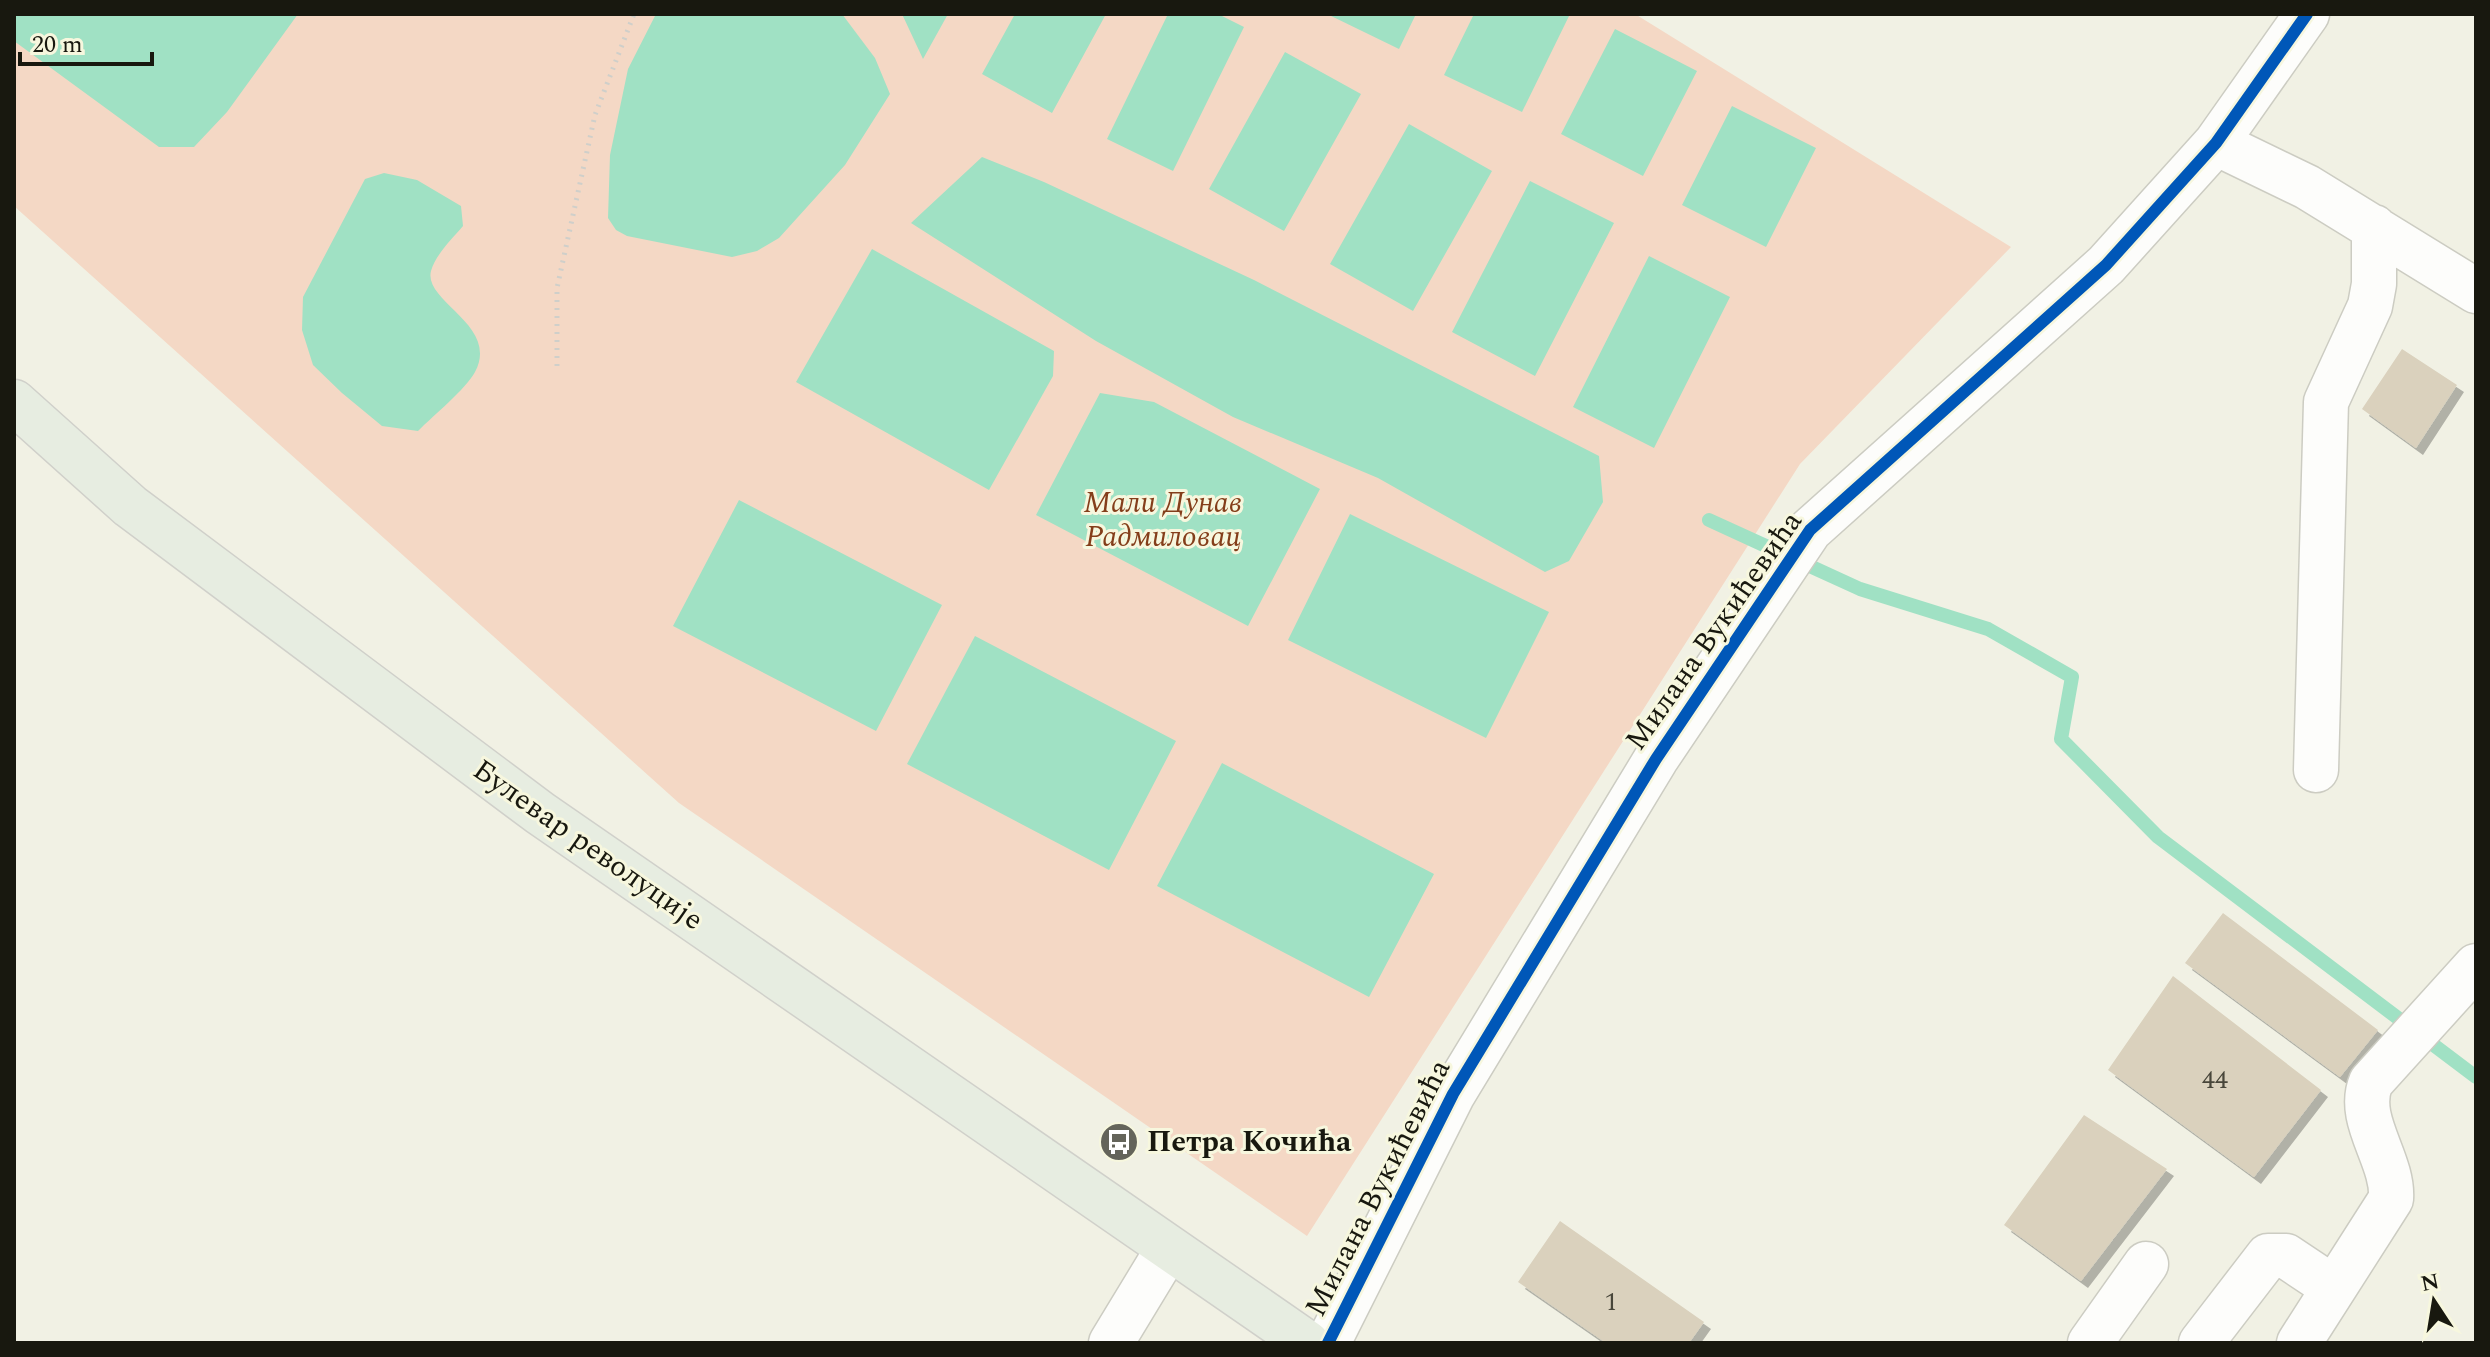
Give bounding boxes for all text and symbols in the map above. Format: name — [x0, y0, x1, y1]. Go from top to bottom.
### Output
scale bar — [20, 16, 152, 66]
text: 20 m — [32, 27, 83, 63]
park label: Мали Дунав Радмиловац — [1084, 480, 1242, 560]
street label: Милана Вукићевића — [1614, 501, 1814, 760]
street label: Булевар револуције — [463, 748, 713, 942]
street label: Милана Вукићевића — [1293, 1051, 1463, 1325]
house number: 44 — [2202, 1060, 2228, 1100]
place label: Петра Кочића — [1147, 1119, 1352, 1165]
bus stop icon: Петра Кочића — [1098, 1121, 1140, 1163]
north arrow — [2394, 1261, 2474, 1341]
text: N — [2418, 1265, 2442, 1301]
house number: 1 — [1604, 1282, 1618, 1322]

